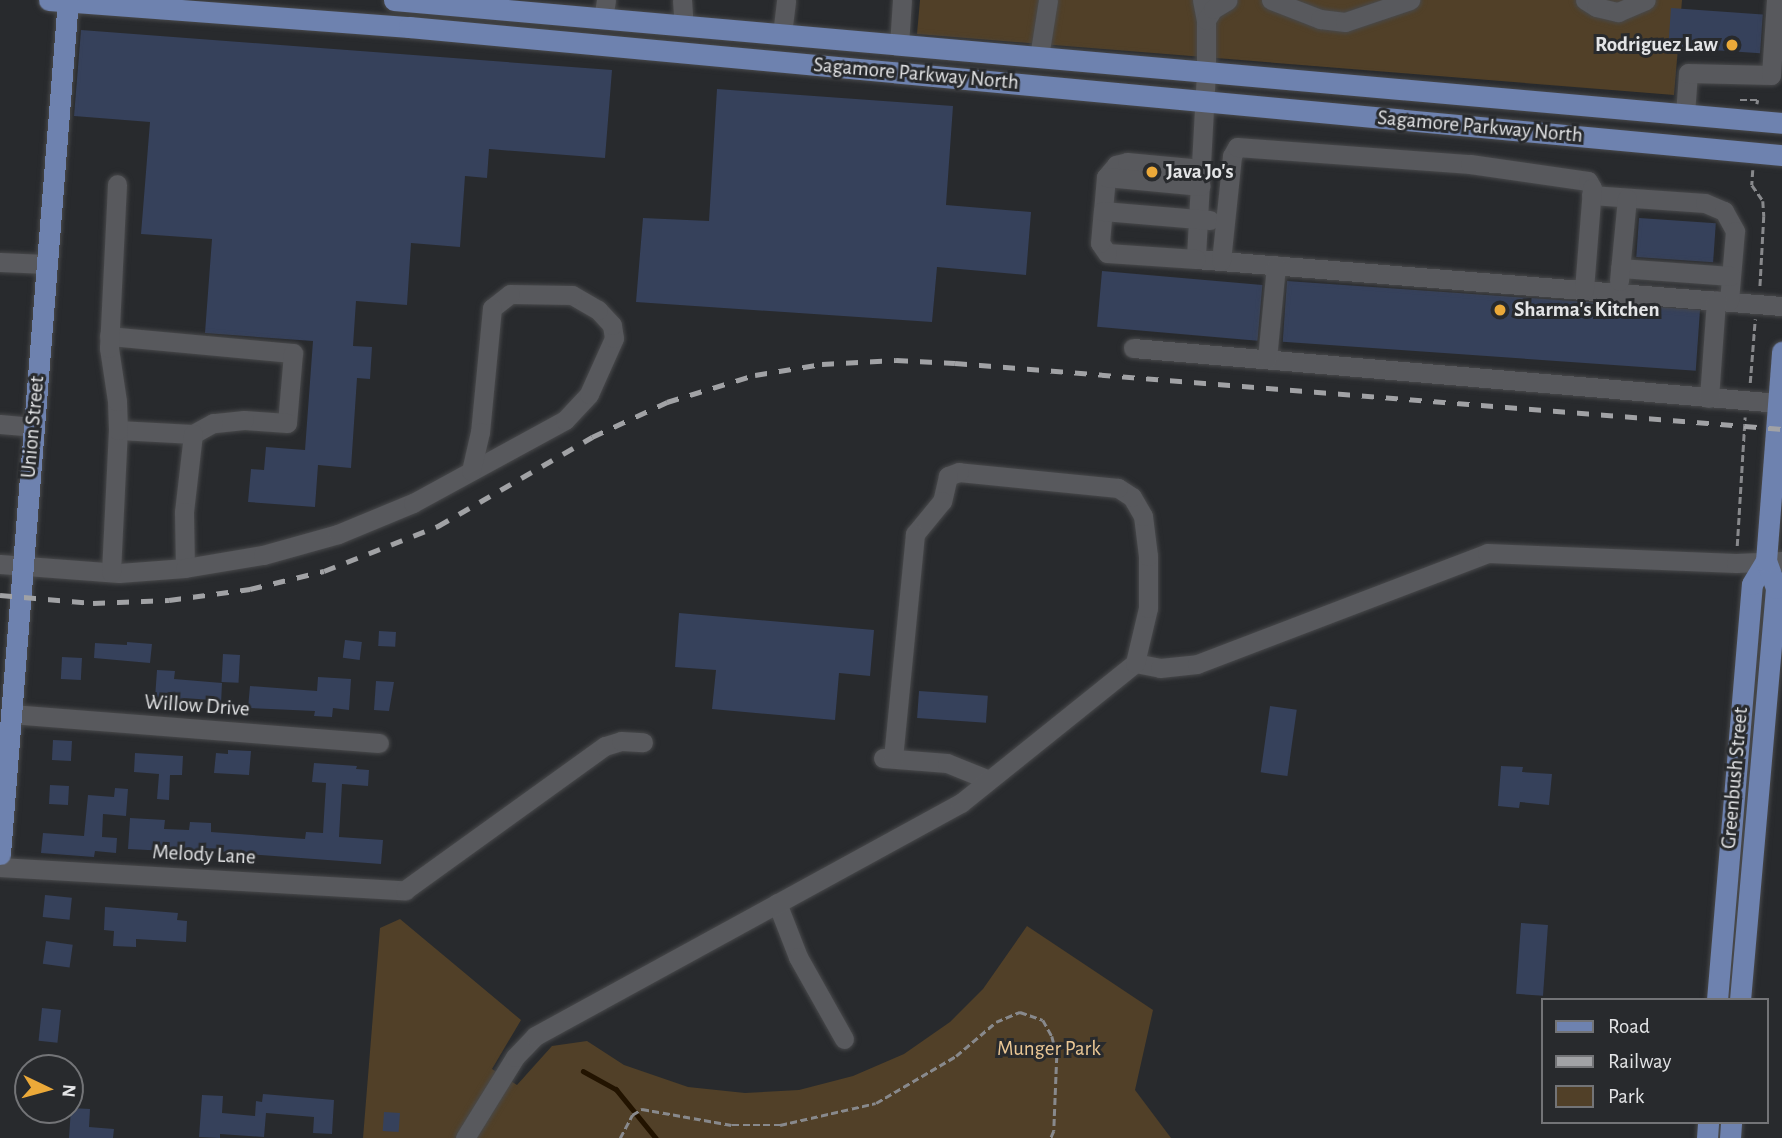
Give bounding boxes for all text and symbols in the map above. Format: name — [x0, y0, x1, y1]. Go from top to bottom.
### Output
place label: Rodriguez Law — [1595, 32, 1718, 58]
marker: Rodriguez Law — [1724, 37, 1740, 53]
street label: Sagamore Parkway North — [812, 52, 1020, 96]
street label: Sagamore Parkway North — [1376, 105, 1584, 149]
place label: Java Jo's — [1166, 159, 1233, 185]
marker: Java Jo's — [1144, 164, 1160, 180]
place label: Sharma's Kitchen — [1514, 297, 1660, 323]
marker: Sharma's Kitchen — [1492, 302, 1508, 318]
street label: Union Street — [16, 375, 50, 479]
street label: Willow Drive — [143, 690, 251, 722]
street label: Greenbush Street — [1716, 706, 1754, 850]
street label: Melody Lane — [152, 840, 256, 870]
legend — [1540, 998, 1768, 1124]
text: Road — [1608, 1016, 1650, 1037]
park label: Munger Park — [997, 1036, 1101, 1062]
text: Railway — [1608, 1051, 1671, 1072]
north arrow — [14, 1054, 84, 1124]
text: N — [58, 1083, 78, 1098]
text: Park — [1608, 1086, 1644, 1107]

